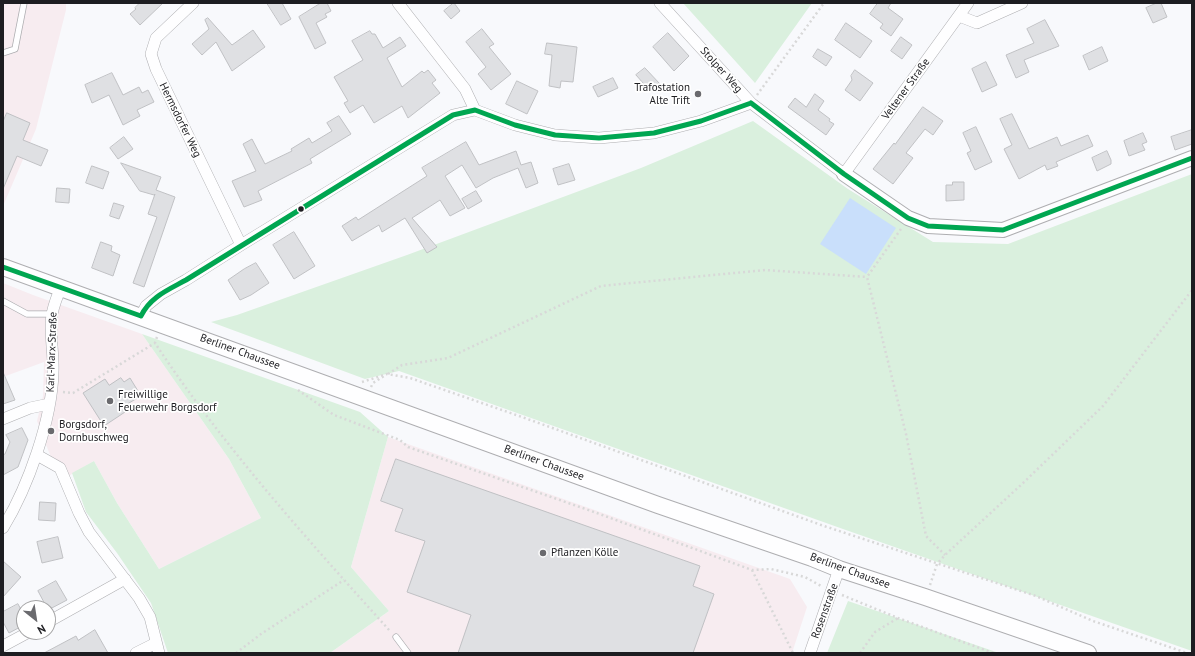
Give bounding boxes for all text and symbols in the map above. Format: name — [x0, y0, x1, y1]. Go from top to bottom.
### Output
street label: Stolper Weg — [697, 44, 745, 96]
street label: Veltener Straße — [879, 56, 933, 122]
street label: Hermsdorfer Weg — [156, 80, 204, 160]
place label: Trafostation Alte Trift — [634, 81, 690, 107]
marker: Trafostation Alte Trift — [693, 89, 703, 99]
unlabelled marker — [296, 204, 306, 214]
street label: Karl-Marx-Straße — [44, 311, 60, 393]
street label: Berliner Chaussee — [198, 331, 282, 373]
place label: Freiwillige Feuerwehr Borgsdorf — [118, 388, 216, 414]
marker: Freiwillige Feuerwehr Borgsdorf — [105, 396, 115, 406]
place label: Borgsdorf, Dornbuschweg — [59, 418, 129, 444]
marker: Borgsdorf, Dornbuschweg — [46, 426, 56, 436]
street label: Berliner Chaussee — [502, 442, 586, 484]
place label: Pflanzen Kölle — [551, 546, 618, 560]
marker: Pflanzen Kölle — [538, 548, 548, 558]
street label: Berliner Chaussee — [808, 550, 892, 592]
street label: Rosenstraße — [809, 582, 841, 640]
north arrow — [16, 600, 56, 640]
text: N — [35, 622, 48, 637]

